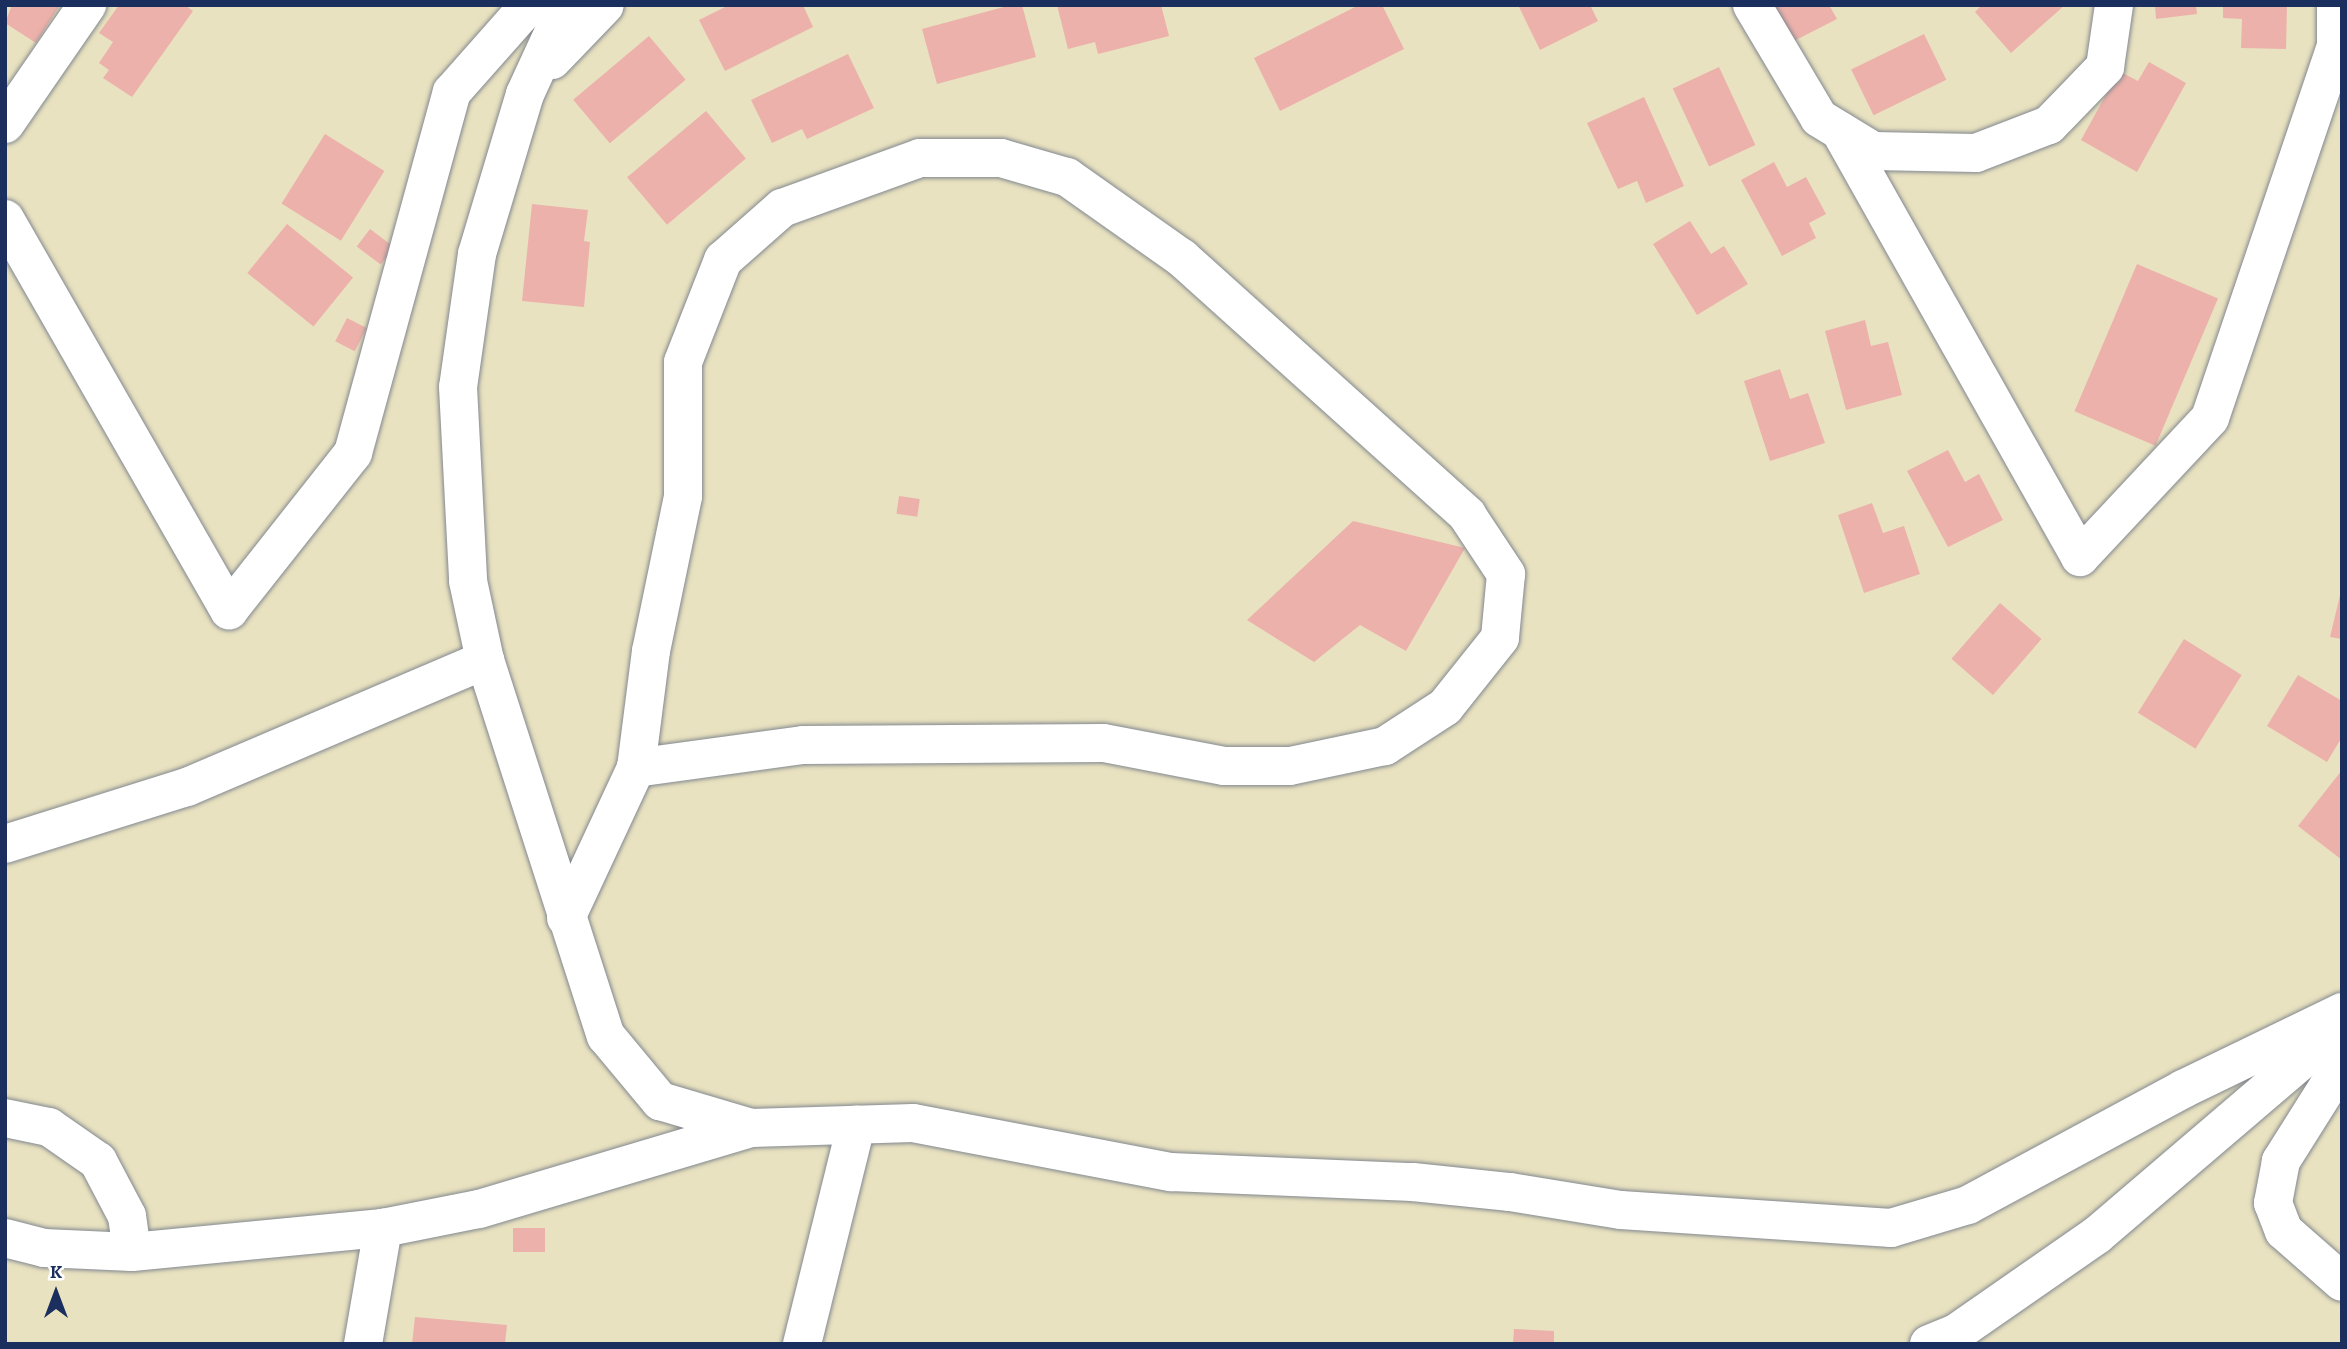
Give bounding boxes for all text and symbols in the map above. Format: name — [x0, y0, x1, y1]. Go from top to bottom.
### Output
north arrow — [21, 1258, 91, 1328]
text: K — [50, 1259, 62, 1285]

